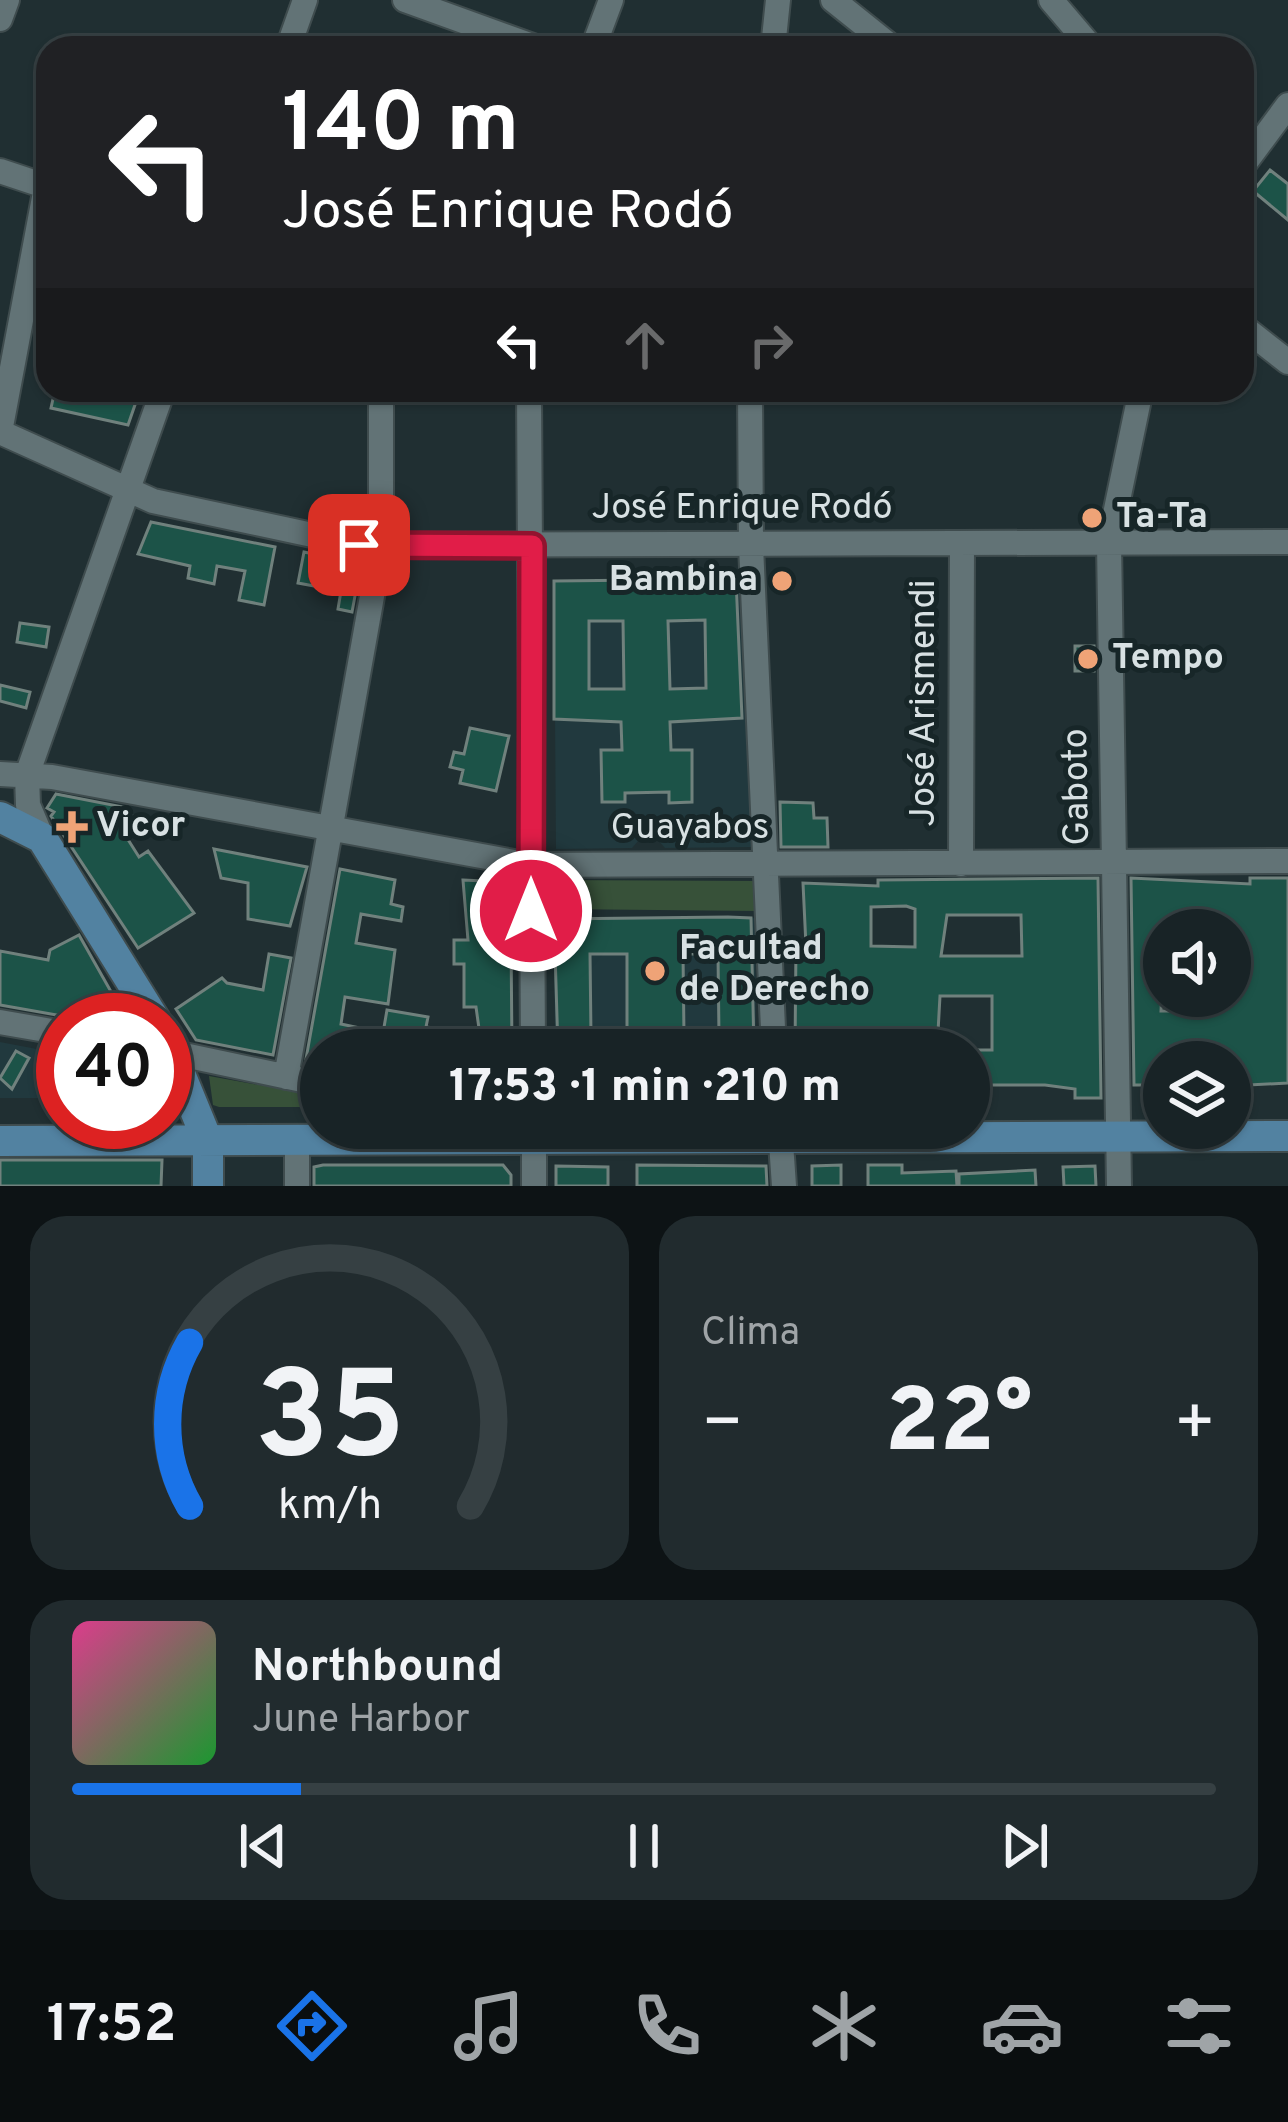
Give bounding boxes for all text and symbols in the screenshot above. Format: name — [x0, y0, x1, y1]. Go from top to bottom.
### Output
text: 140 m — [282, 75, 519, 181]
icon: left — [84, 84, 240, 240]
text: José Enrique Rodó — [282, 179, 734, 248]
icon: left — [486, 312, 552, 378]
icon: ahead — [612, 312, 678, 378]
icon: right — [738, 312, 804, 378]
street label: José Enrique Rodó — [591, 486, 893, 532]
pin — [308, 494, 410, 596]
place label: Ta-Ta — [1116, 495, 1208, 541]
marker: Ta-Ta — [1079, 505, 1105, 531]
icon: arrive — [326, 512, 392, 578]
place label: Bambina — [609, 558, 758, 604]
marker: Bambina — [769, 568, 795, 594]
street label: José Arismendi — [902, 579, 948, 827]
place label: Tempo — [1112, 636, 1224, 682]
marker: Tempo — [1075, 646, 1101, 672]
street label: Gaboto — [1054, 728, 1102, 846]
place label: Vicor — [96, 804, 185, 850]
street label: Guayabos — [611, 806, 769, 852]
marker: Vicor — [59, 814, 85, 840]
position arrow — [468, 848, 594, 974]
map controls — [1143, 909, 1251, 1149]
button: sound — [1143, 909, 1251, 1017]
place label: Facultad de Derecho — [679, 927, 870, 1014]
marker: Facultad de Derecho — [642, 958, 668, 984]
speed limit sign: 40 — [36, 993, 192, 1149]
button: layers — [1143, 1041, 1251, 1149]
text: 17:53 · 1 min · 210 m — [449, 1060, 841, 1117]
text: Clima — [701, 1310, 800, 1359]
text: 35 — [254, 1345, 405, 1503]
text: 22° — [885, 1370, 1032, 1483]
text: − — [701, 1385, 744, 1468]
text: + — [1173, 1385, 1216, 1468]
text: km/h — [277, 1480, 382, 1534]
text: Northbound — [252, 1640, 503, 1697]
text: June Harbor — [252, 1697, 470, 1746]
icon: previous — [230, 1813, 296, 1879]
icon: pause — [611, 1813, 677, 1879]
icon: next — [992, 1813, 1058, 1879]
icon: directions — [270, 1984, 354, 2068]
icon: music — [447, 1984, 531, 2068]
icon: phone — [625, 1984, 709, 2068]
icon: climate — [802, 1984, 886, 2068]
icon: car — [980, 1984, 1064, 2068]
icon: filters — [1157, 1984, 1241, 2068]
text: 17:52 — [47, 1992, 176, 2061]

